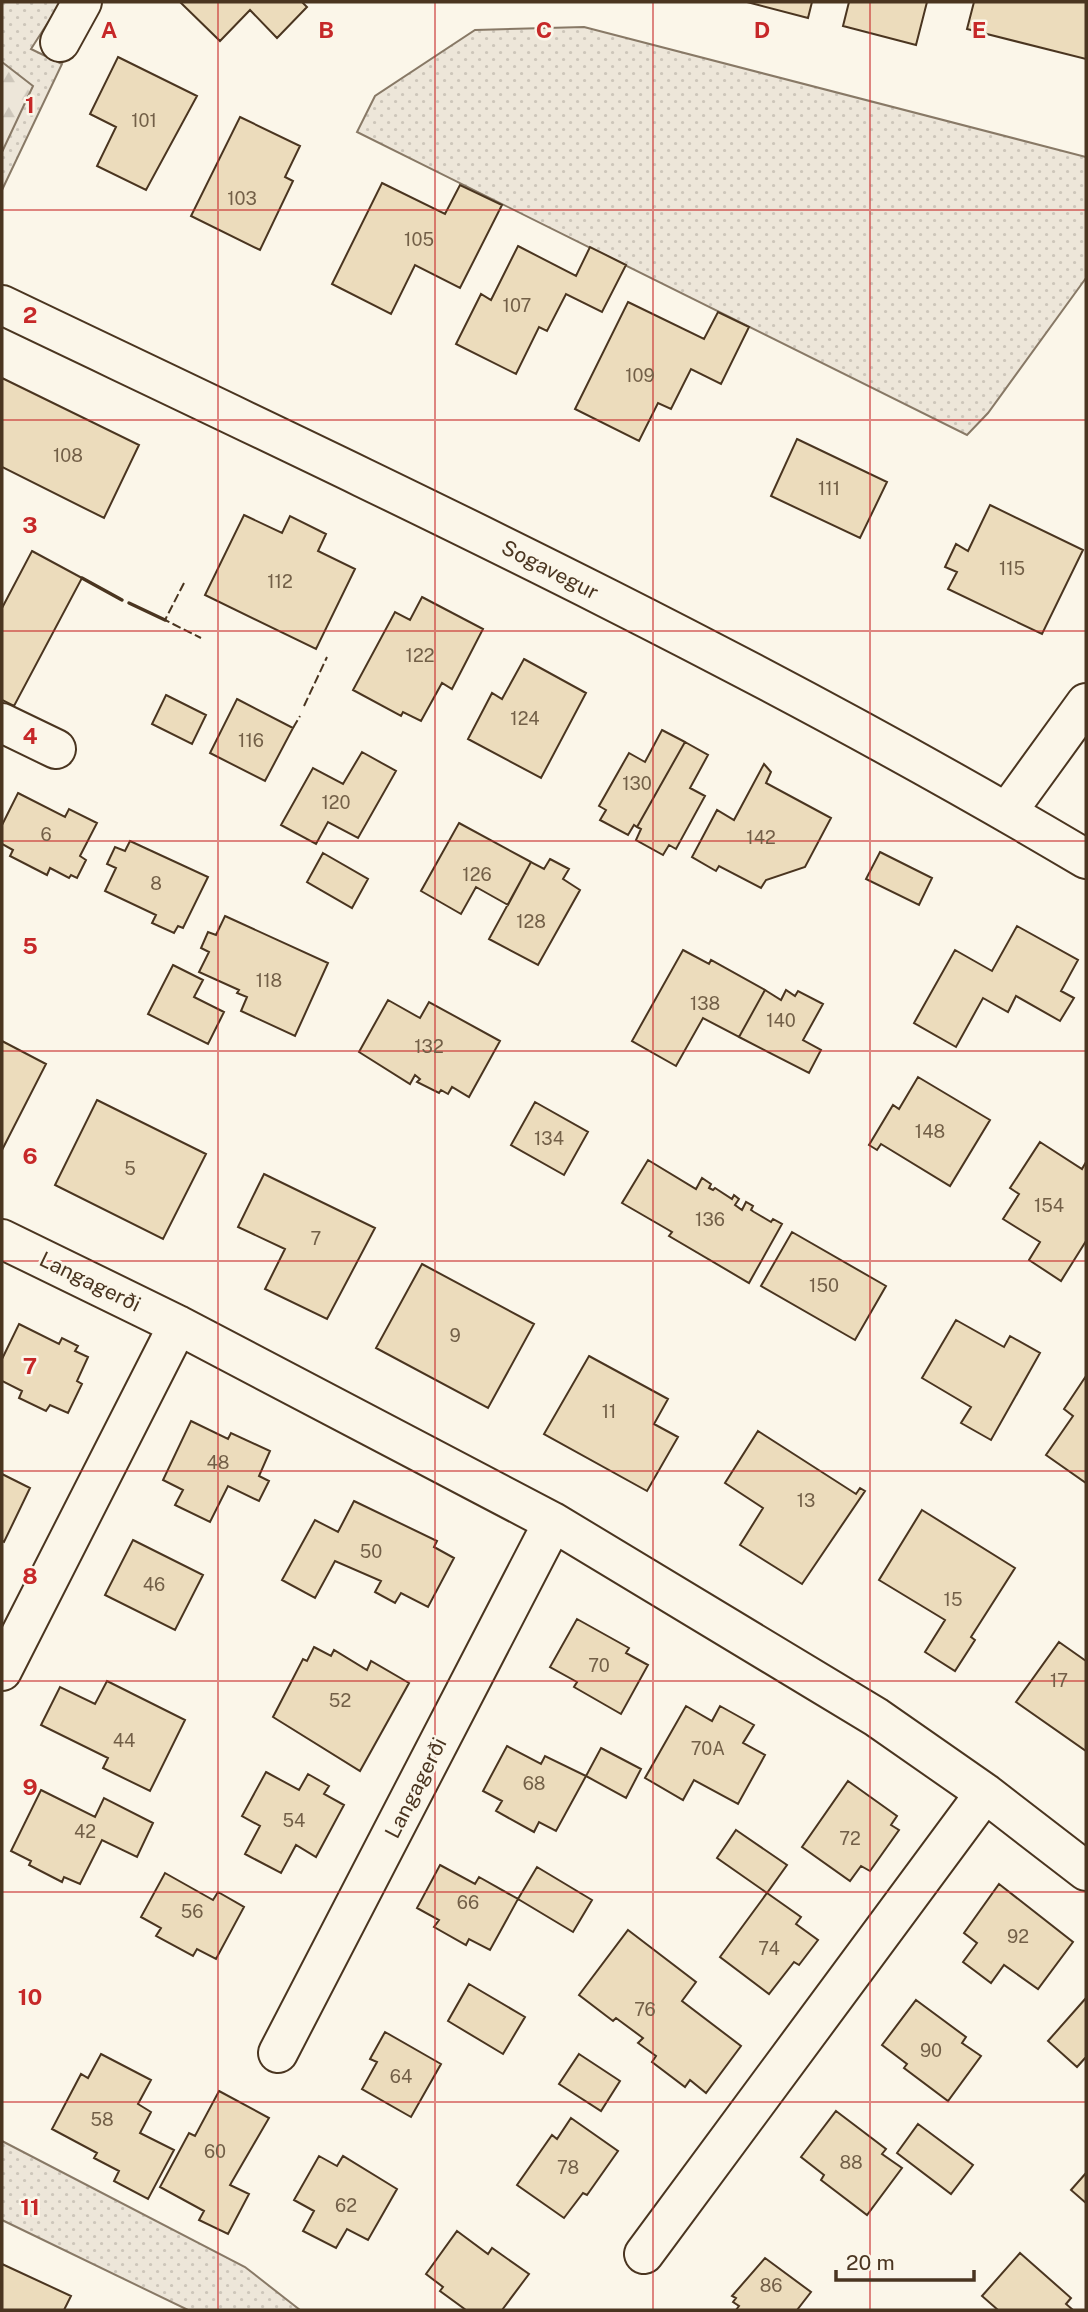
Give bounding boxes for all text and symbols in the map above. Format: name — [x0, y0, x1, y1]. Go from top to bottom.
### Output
text: A — [101, 16, 118, 43]
text: B — [318, 16, 334, 43]
text: C — [536, 16, 552, 43]
text: D — [754, 16, 770, 43]
text: E — [972, 16, 986, 43]
text: 1 — [25, 91, 35, 118]
house number: 101 — [131, 110, 157, 131]
house number: 103 — [227, 188, 257, 209]
house number: 105 — [404, 229, 434, 250]
house number: 107 — [503, 295, 531, 316]
text: 2 — [23, 301, 37, 328]
house number: 109 — [625, 365, 655, 386]
house number: 108 — [53, 445, 83, 466]
house number: 111 — [818, 478, 840, 499]
text: 3 — [22, 511, 38, 538]
street label: Sogavegur — [498, 534, 603, 605]
house number: 115 — [999, 558, 1025, 579]
house number: 112 — [267, 571, 293, 592]
house number: 122 — [406, 645, 434, 666]
house number: 124 — [510, 708, 540, 729]
text: 4 — [22, 722, 38, 749]
house number: 116 — [238, 730, 264, 751]
house number: 130 — [622, 773, 652, 794]
house number: 120 — [321, 792, 351, 813]
house number: 6 — [40, 824, 52, 845]
house number: 142 — [746, 827, 776, 848]
house number: 126 — [462, 864, 492, 885]
house number: 8 — [150, 873, 162, 894]
house number: 128 — [516, 911, 546, 932]
text: 5 — [22, 932, 38, 959]
house number: 118 — [256, 970, 282, 991]
house number: 138 — [690, 993, 720, 1014]
house number: 140 — [766, 1010, 796, 1031]
house number: 132 — [414, 1036, 444, 1057]
house number: 148 — [915, 1121, 945, 1142]
house number: 134 — [534, 1128, 564, 1149]
text: 6 — [22, 1142, 38, 1169]
house number: 5 — [124, 1158, 136, 1179]
house number: 154 — [1034, 1195, 1064, 1216]
house number: 136 — [695, 1209, 725, 1230]
house number: 7 — [311, 1228, 321, 1249]
street label: Langagerði — [35, 1246, 145, 1317]
house number: 150 — [809, 1275, 839, 1296]
house number: 9 — [449, 1325, 461, 1346]
text: 7 — [23, 1352, 37, 1379]
house number: 11 — [602, 1401, 616, 1422]
house number: 48 — [207, 1452, 229, 1473]
house number: 13 — [797, 1490, 815, 1511]
house number: 50 — [360, 1541, 382, 1562]
text: 8 — [22, 1562, 38, 1589]
house number: 46 — [143, 1574, 165, 1595]
house number: 15 — [944, 1589, 962, 1610]
house number: 70 — [588, 1655, 610, 1676]
house number: 17 — [1050, 1670, 1068, 1691]
house number: 52 — [329, 1690, 351, 1711]
house number: 44 — [113, 1730, 135, 1751]
street label: Langagerði — [380, 1733, 452, 1842]
house number: 70A — [691, 1738, 725, 1759]
text: 9 — [22, 1773, 38, 1800]
house number: 68 — [523, 1773, 545, 1794]
house number: 54 — [283, 1810, 305, 1831]
house number: 42 — [74, 1821, 96, 1842]
house number: 72 — [839, 1828, 861, 1849]
house number: 66 — [457, 1892, 479, 1913]
house number: 56 — [181, 1901, 203, 1922]
house number: 92 — [1007, 1926, 1029, 1947]
house number: 74 — [758, 1938, 780, 1959]
text: 10 — [18, 1983, 42, 2010]
house number: 76 — [634, 1999, 656, 2020]
house number: 90 — [920, 2040, 942, 2061]
house number: 64 — [390, 2066, 412, 2087]
house number: 58 — [90, 2109, 114, 2130]
house number: 60 — [204, 2141, 226, 2162]
house number: 88 — [839, 2152, 863, 2173]
house number: 78 — [557, 2157, 579, 2178]
text: 11 — [20, 2193, 40, 2220]
house number: 62 — [335, 2195, 357, 2216]
scale bar — [836, 2238, 974, 2282]
text: 20 m — [846, 2250, 895, 2275]
house number: 86 — [760, 2275, 782, 2296]

